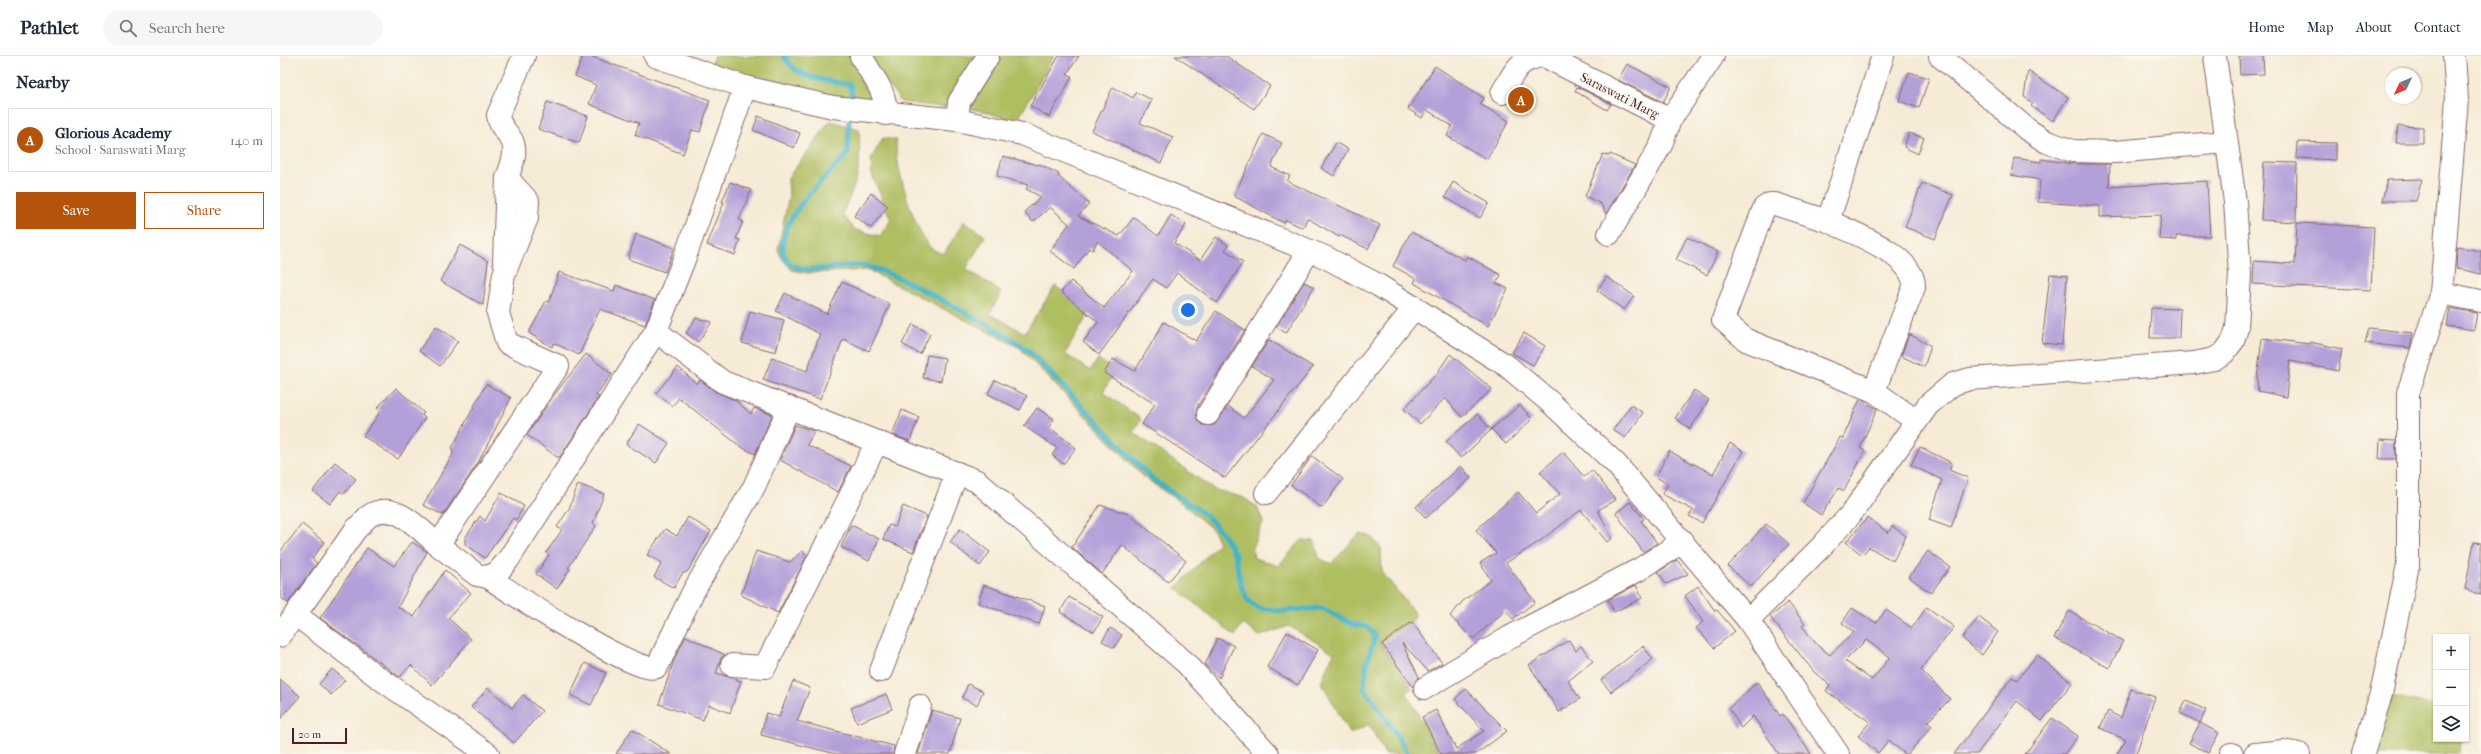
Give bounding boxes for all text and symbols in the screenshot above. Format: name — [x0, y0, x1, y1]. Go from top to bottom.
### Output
search box — [103, 10, 383, 46]
text: Pathlet — [20, 17, 79, 39]
icon: search — [117, 17, 139, 39]
text: Search here — [149, 19, 225, 37]
text: Home — [2248, 19, 2285, 36]
text: Map — [2307, 19, 2334, 36]
text: About — [2356, 19, 2392, 36]
text: Contact — [2414, 19, 2461, 36]
north arrow — [2385, 68, 2421, 104]
street label: Saraswati Marg — [1578, 69, 1663, 122]
text: Nearby — [16, 72, 70, 92]
pin: A — [1508, 85, 1534, 115]
text: Glorious Academy — [55, 124, 171, 142]
text: A — [26, 133, 34, 148]
text: 140 m — [230, 133, 263, 148]
text: School · Saraswati Marg — [55, 142, 186, 157]
button: Save — [16, 192, 136, 229]
button: Share — [144, 192, 264, 229]
your location — [1178, 300, 1198, 320]
map controls — [2433, 634, 2469, 742]
button: + — [2433, 634, 2469, 670]
button: − — [2433, 670, 2469, 706]
button: layers — [2433, 706, 2469, 742]
scale bar — [292, 726, 347, 745]
text: 20 m — [298, 728, 321, 741]

